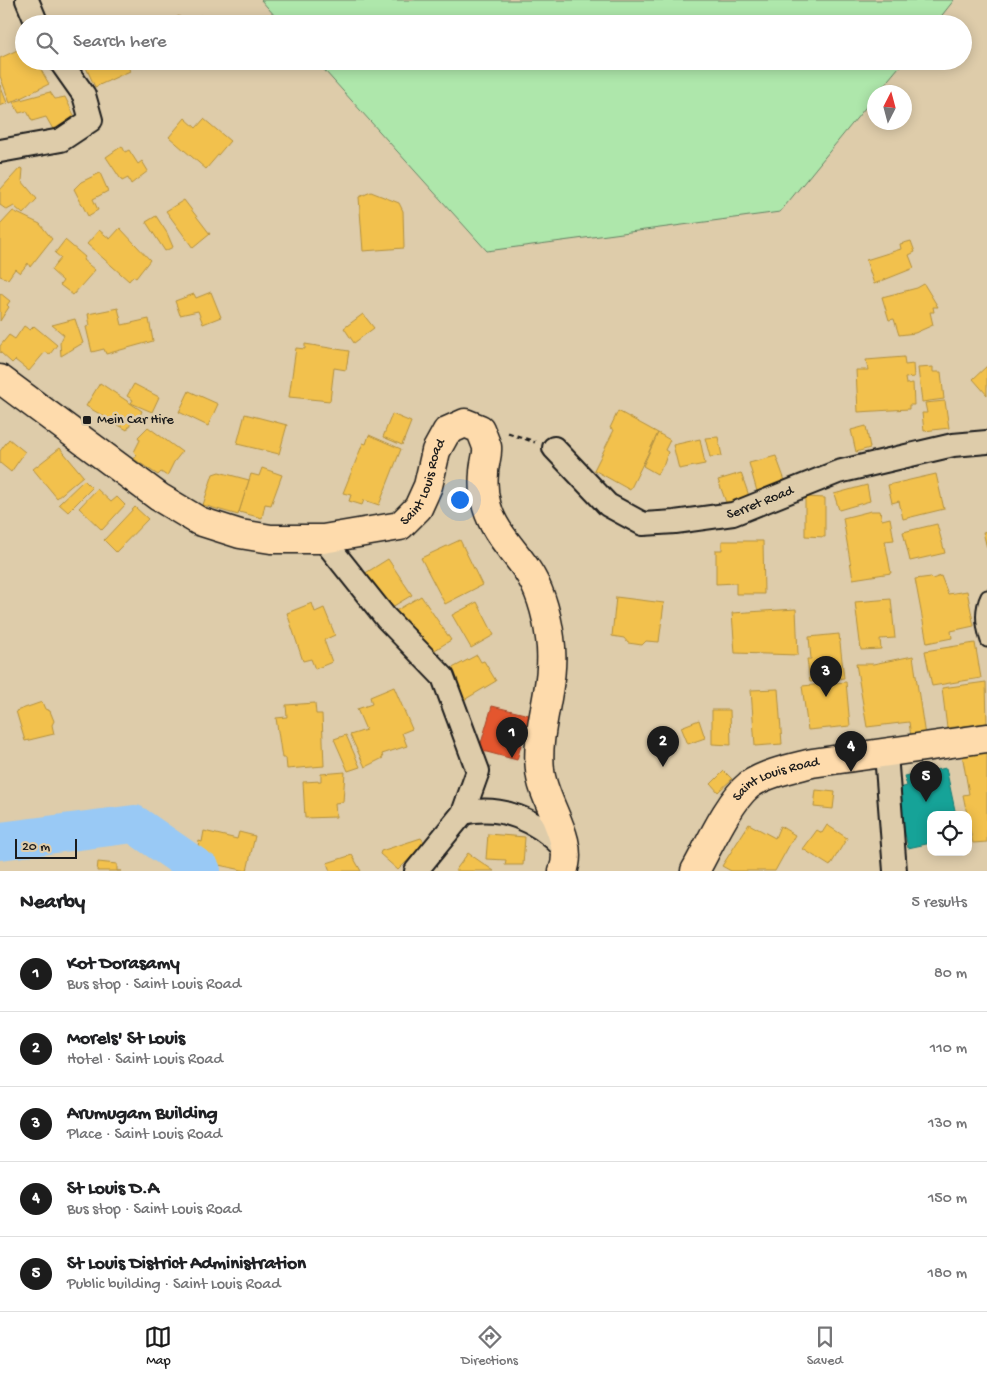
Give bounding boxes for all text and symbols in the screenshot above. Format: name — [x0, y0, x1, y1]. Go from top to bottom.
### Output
search box — [15, 15, 972, 70]
icon: search — [33, 29, 61, 57]
text: Search here — [73, 31, 167, 54]
north arrow — [867, 85, 912, 130]
place label: Mein Car Hire — [97, 412, 175, 429]
marker: Mein Car Hire — [81, 414, 93, 426]
street label: Saint Louis Road — [397, 434, 450, 529]
street label: Serret Road — [726, 482, 798, 523]
your location — [447, 487, 473, 513]
pin: 3 — [810, 656, 842, 697]
pin: 1 — [496, 717, 528, 758]
pin: 2 — [647, 726, 679, 767]
pin: 4 — [835, 731, 867, 772]
street label: Saint Louis Road — [729, 753, 822, 805]
pin: 5 — [910, 761, 942, 802]
map controls — [927, 811, 972, 856]
button: locate — [927, 811, 972, 856]
scale bar — [15, 836, 78, 859]
text: 20 m — [22, 839, 50, 856]
text: Nearby — [20, 891, 85, 916]
text: 5 results — [912, 894, 967, 913]
text: Kot Dorasamy — [67, 953, 180, 976]
text: 1 — [33, 965, 39, 984]
text: 80 m — [934, 965, 967, 984]
text: Bus stop · Saint Louis Road — [67, 976, 241, 995]
text: Morels' St Louis — [67, 1028, 185, 1051]
text: 2 — [32, 1040, 40, 1059]
text: 110 m — [930, 1040, 967, 1059]
text: Hotel · Saint Louis Road — [67, 1051, 223, 1070]
text: Arumugam Building — [67, 1103, 218, 1126]
text: 3 — [32, 1115, 40, 1134]
text: 130 m — [928, 1115, 967, 1134]
text: Place · Saint Louis Road — [67, 1126, 222, 1145]
text: St Louis D.A — [67, 1178, 159, 1201]
text: 4 — [32, 1190, 40, 1209]
text: 150 m — [928, 1190, 967, 1209]
text: Bus stop · Saint Louis Road — [67, 1201, 241, 1220]
text: St Louis District Administration — [67, 1253, 306, 1276]
text: 5 — [32, 1265, 40, 1284]
text: 180 m — [928, 1265, 967, 1284]
text: Public building · Saint Louis Road — [67, 1276, 281, 1295]
tab: Map — [144, 1323, 172, 1370]
tab: Directions — [461, 1323, 518, 1370]
tab: Saved — [807, 1323, 843, 1370]

